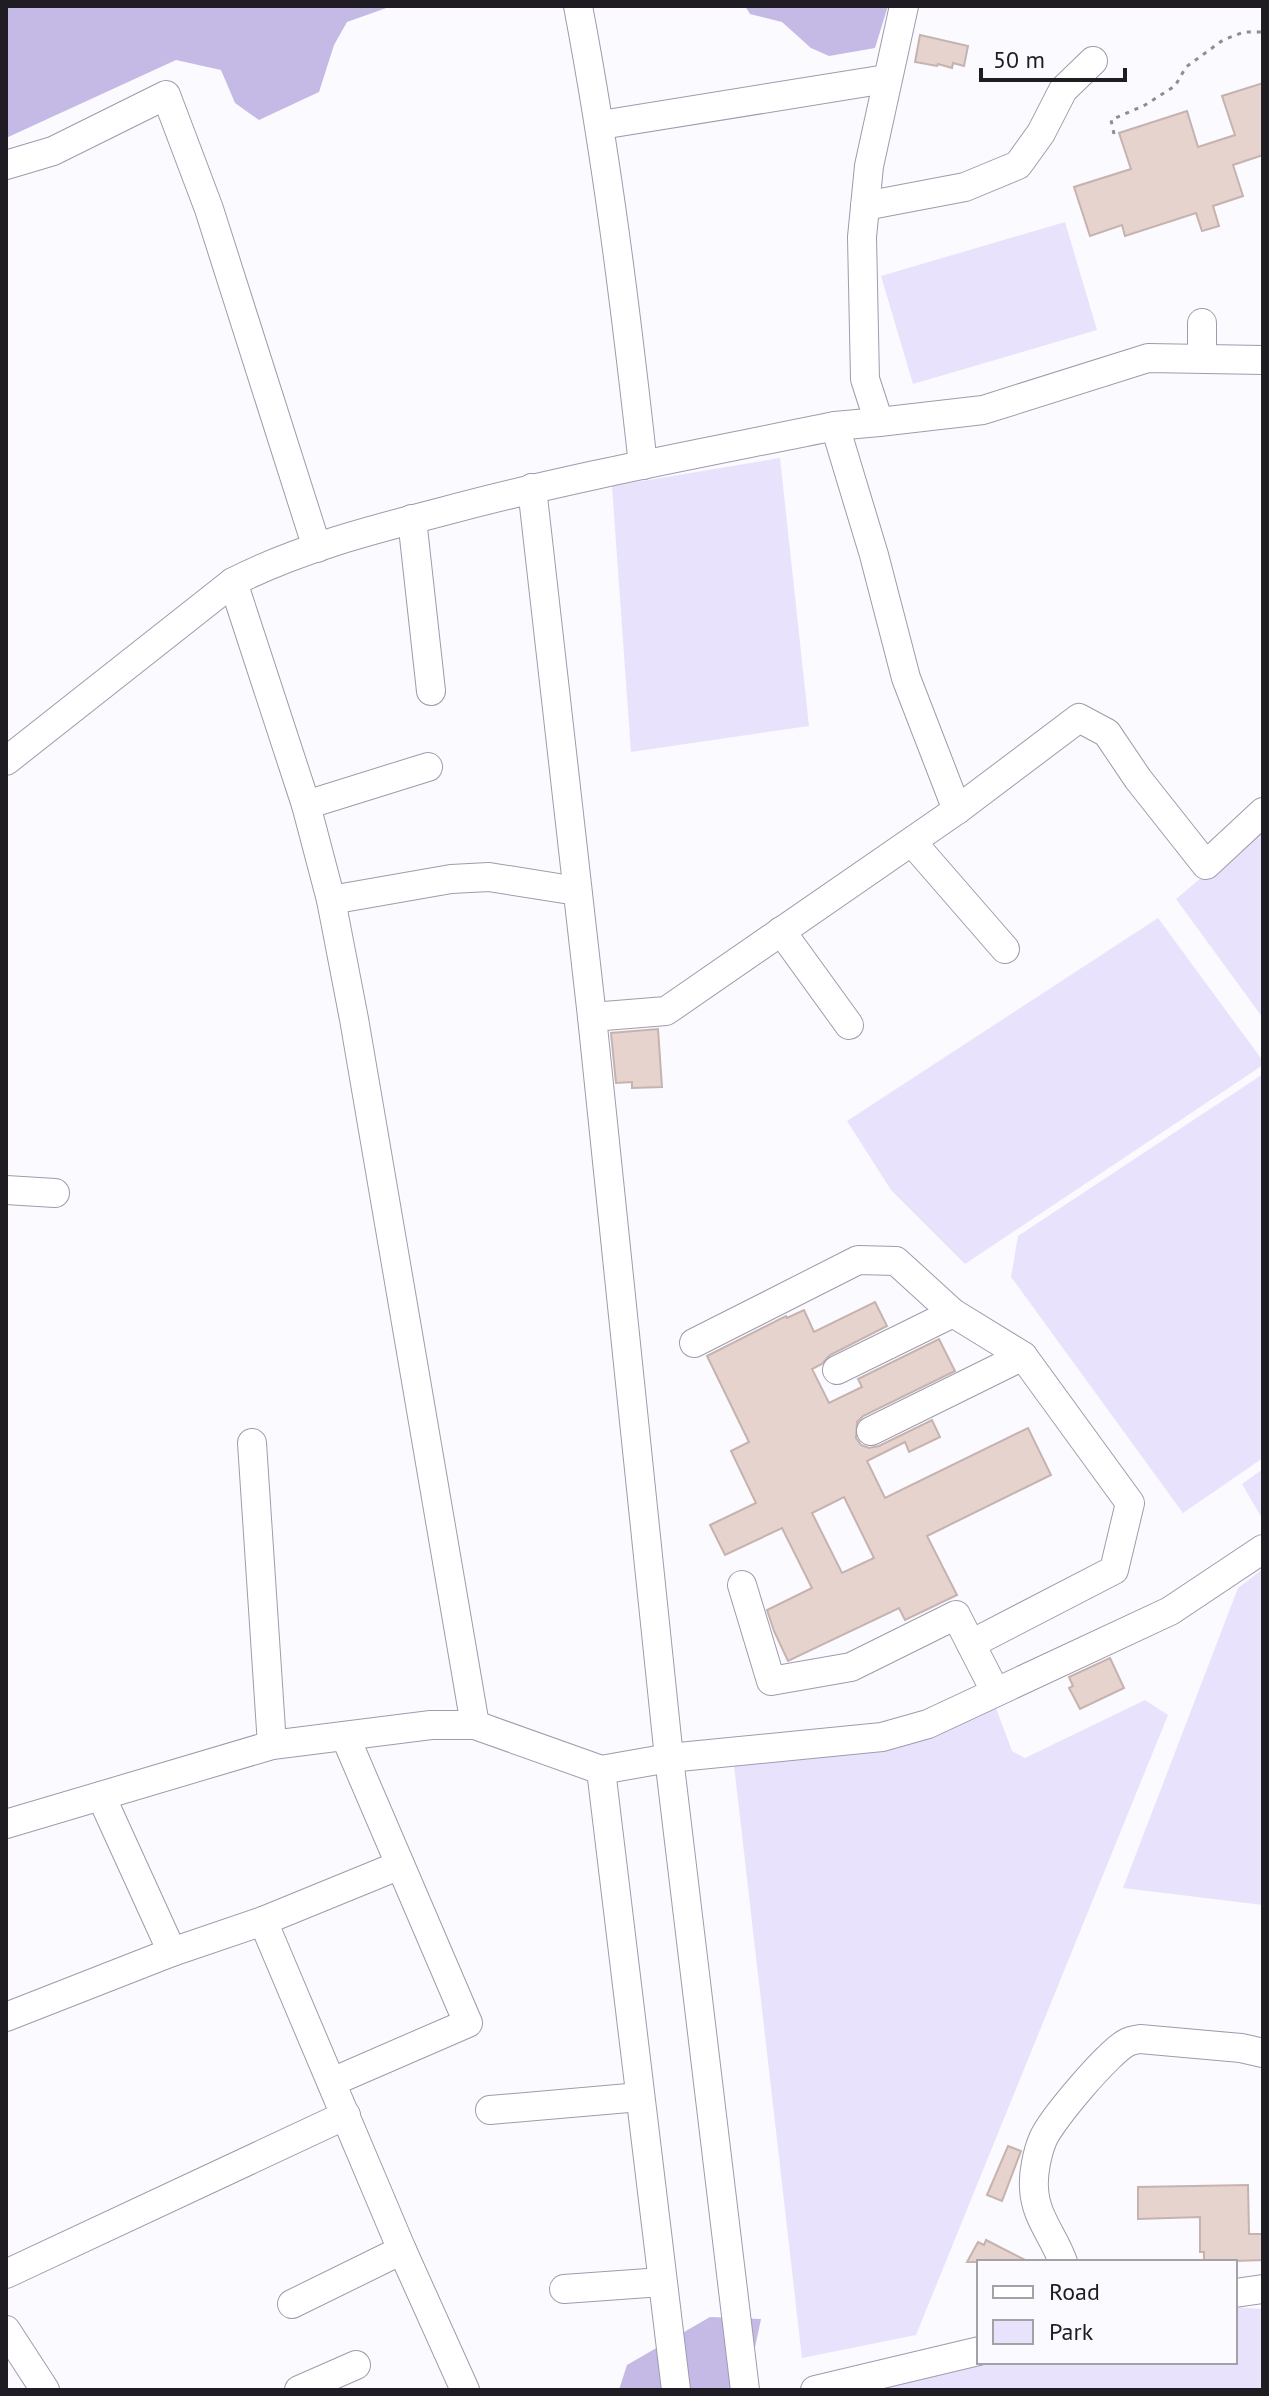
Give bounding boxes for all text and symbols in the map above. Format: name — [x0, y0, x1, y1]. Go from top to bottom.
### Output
scale bar — [981, 32, 1125, 82]
text: 50 m — [993, 44, 1045, 75]
legend — [977, 2260, 1237, 2364]
text: Road — [1049, 2276, 1100, 2307]
text: Park — [1049, 2316, 1094, 2347]

